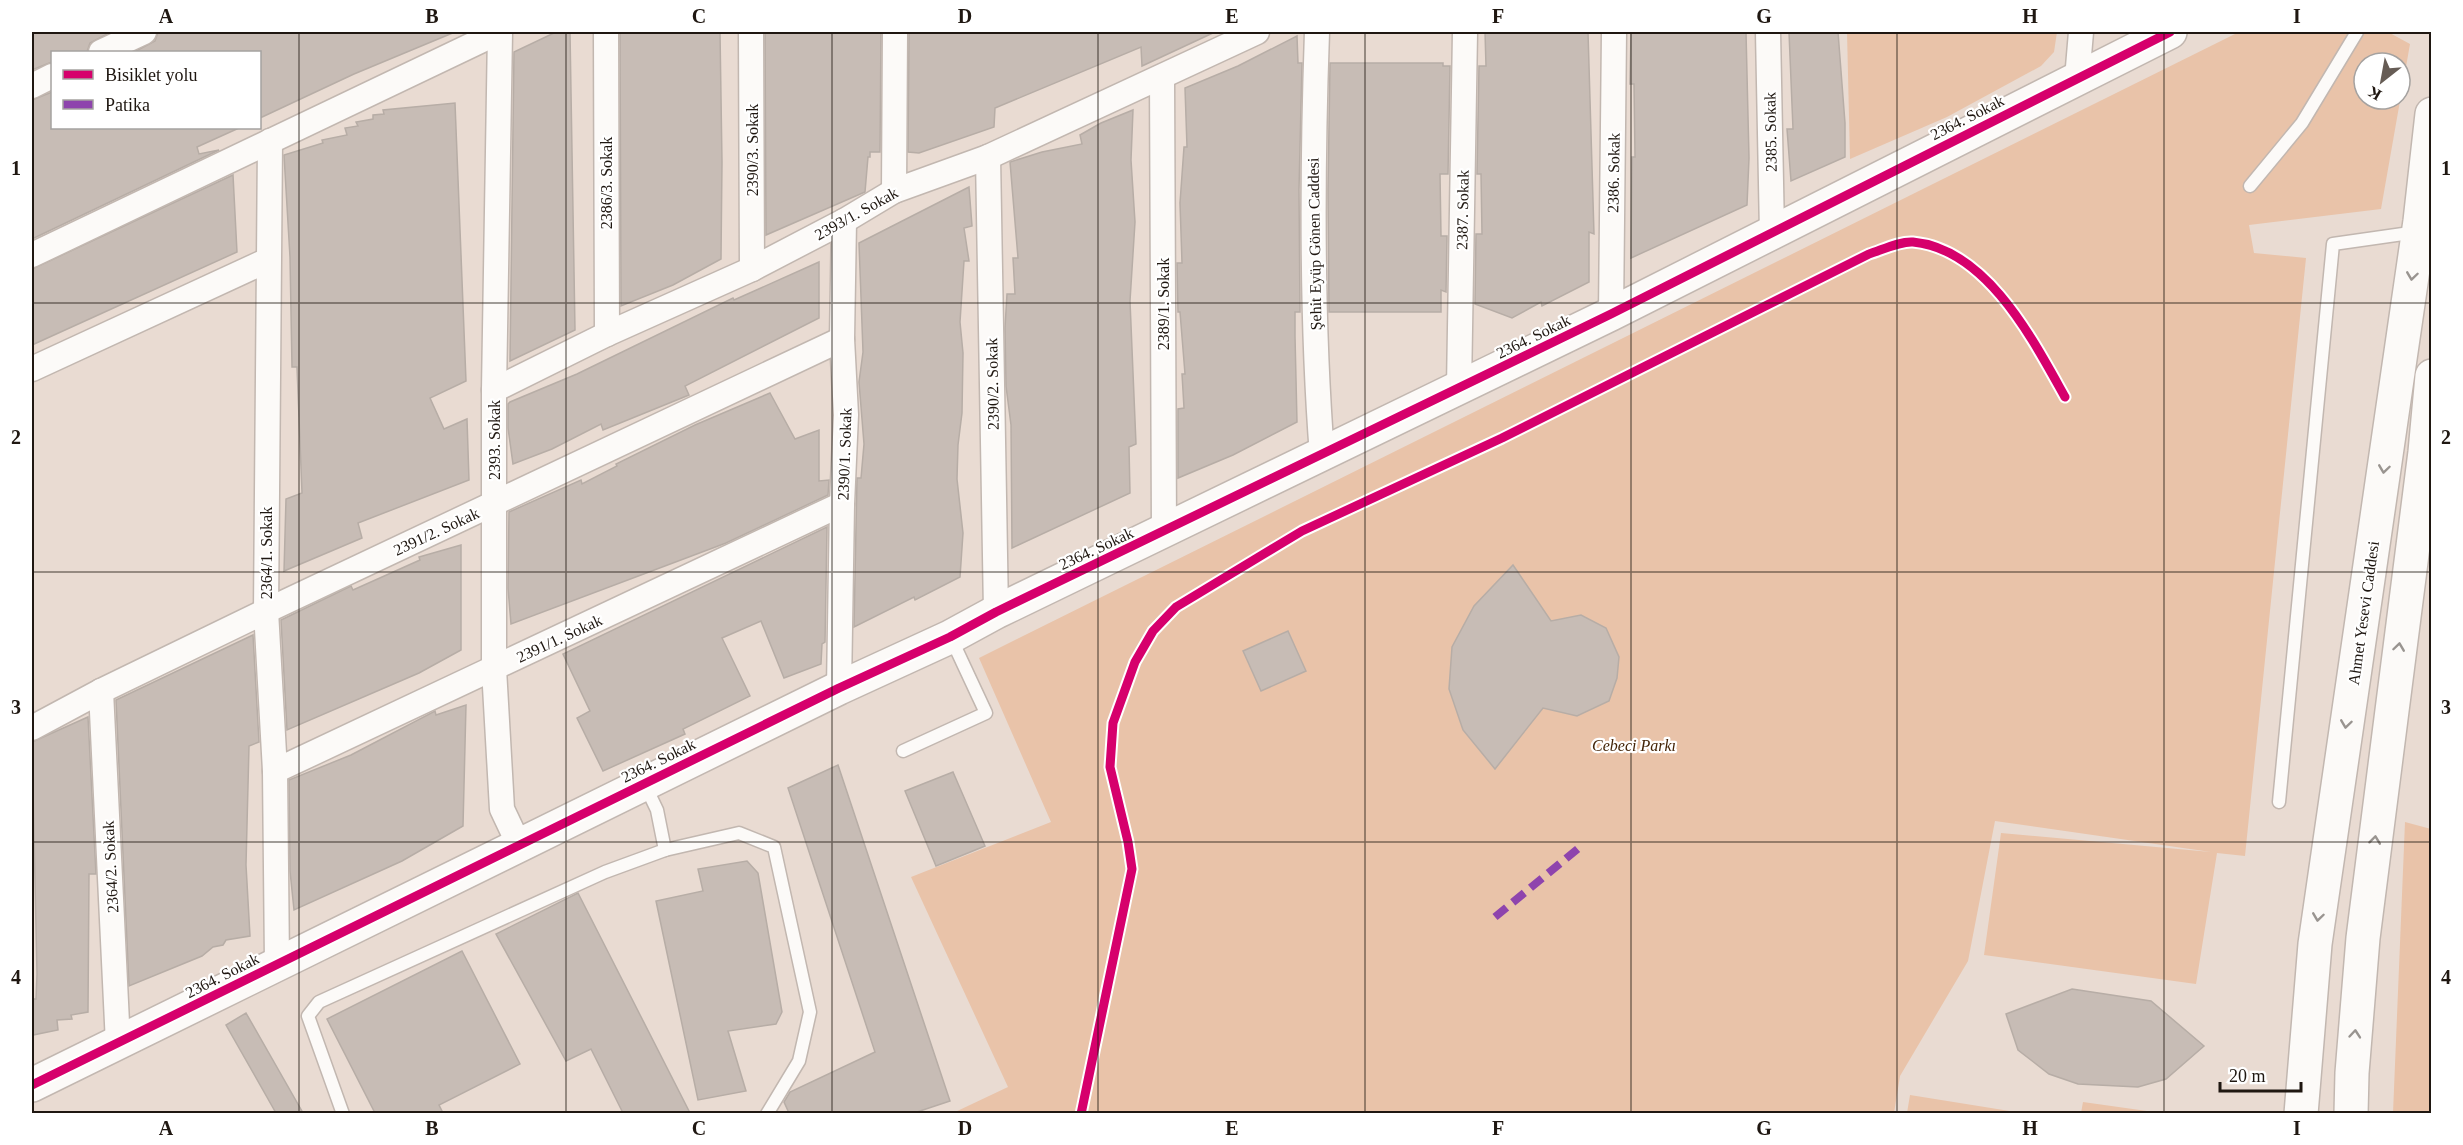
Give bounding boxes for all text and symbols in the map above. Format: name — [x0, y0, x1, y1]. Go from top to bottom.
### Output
text: A — [159, 5, 174, 27]
text: B — [425, 5, 439, 27]
text: C — [692, 5, 706, 27]
text: D — [958, 5, 972, 27]
text: E — [1225, 5, 1239, 27]
text: F — [1492, 5, 1504, 27]
text: G — [1756, 5, 1772, 27]
text: H — [2022, 5, 2038, 27]
text: I — [2293, 5, 2301, 27]
legend — [51, 51, 261, 129]
north arrow — [2352, 51, 2412, 111]
text: Bisiklet yolu — [105, 65, 198, 85]
text: K — [2364, 83, 2384, 104]
street label: 2385. Sokak — [1761, 92, 1780, 172]
street label: 2364. Sokak — [1928, 92, 2007, 143]
text: Patika — [105, 95, 150, 115]
street label: 2390/3. Sokak — [744, 104, 761, 196]
street label: 2386. Sokak — [1604, 133, 1623, 213]
street label: 2386/3. Sokak — [598, 137, 615, 229]
text: 1 — [11, 157, 21, 179]
street label: Şehit Eyüp Gönen Caddesi — [1304, 157, 1326, 331]
text: 1 — [2441, 157, 2451, 179]
street label: 2387. Sokak — [1453, 170, 1472, 250]
street label: 2393/1. Sokak — [812, 184, 901, 243]
street label: 2389/1. Sokak — [1155, 258, 1172, 350]
one-way arrow — [2406, 272, 2418, 281]
street label: 2364. Sokak — [1494, 311, 1573, 362]
street label: 2390/2. Sokak — [983, 338, 1002, 430]
street label: 2393. Sokak — [486, 400, 503, 480]
street label: 2390/1. Sokak — [834, 408, 855, 501]
text: 2 — [11, 426, 21, 448]
text: 2 — [2441, 426, 2451, 448]
one-way arrow — [2378, 465, 2390, 474]
street label: 2391/2. Sokak — [391, 504, 482, 559]
street label: 2364/1. Sokak — [258, 507, 275, 599]
street label: 2364. Sokak — [1056, 524, 1136, 573]
street label: Ahmet Yesevi Caddesi — [2345, 539, 2382, 686]
street label: 2391/1. Sokak — [514, 611, 605, 666]
one-way arrow — [2392, 642, 2405, 651]
text: 3 — [11, 696, 21, 718]
text: 3 — [2441, 696, 2451, 718]
one-way arrow — [2341, 720, 2353, 729]
street label: 2364. Sokak — [619, 735, 698, 786]
park label: Cebeci Parkı — [1592, 737, 1676, 754]
street label: 2364/2. Sokak — [100, 820, 121, 914]
one-way arrow — [2368, 836, 2381, 845]
one-way arrow — [2313, 913, 2325, 922]
street label: 2364. Sokak — [183, 950, 262, 1001]
text: 4 — [11, 966, 21, 988]
text: 4 — [2441, 966, 2451, 988]
one-way arrow — [2348, 1030, 2361, 1039]
scale bar — [2220, 1055, 2301, 1093]
text: 20 m — [2229, 1066, 2266, 1086]
text: A — [159, 1117, 174, 1139]
text: B — [425, 1117, 439, 1139]
text: C — [692, 1117, 706, 1139]
text: D — [958, 1117, 972, 1139]
text: E — [1225, 1117, 1239, 1139]
text: F — [1492, 1117, 1504, 1139]
text: G — [1756, 1117, 1772, 1139]
text: H — [2022, 1117, 2038, 1139]
text: I — [2293, 1117, 2301, 1139]

